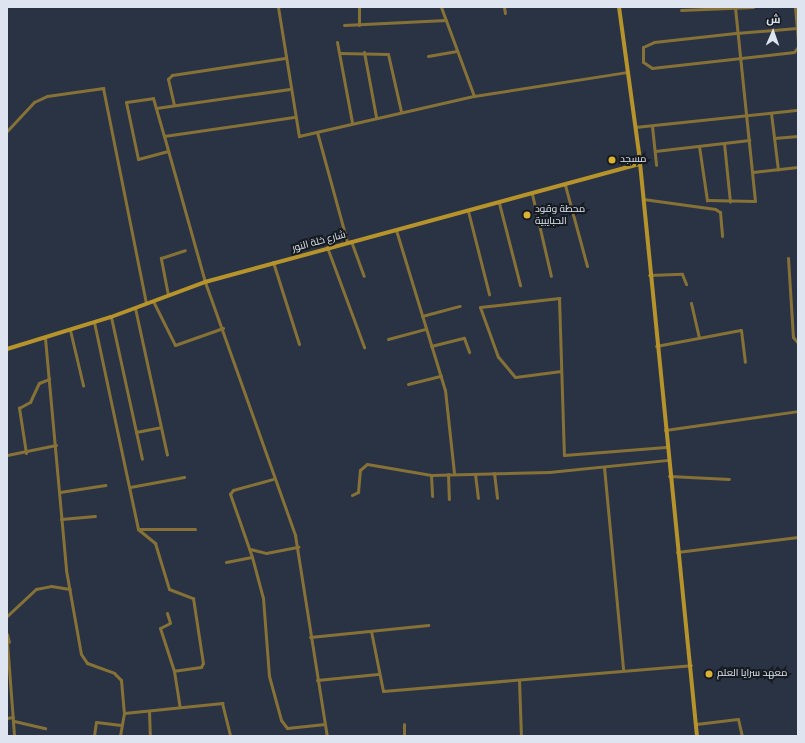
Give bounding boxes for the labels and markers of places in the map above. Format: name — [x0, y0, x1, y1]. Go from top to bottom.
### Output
place label: مسجد — [620, 154, 646, 166]
marker: مسجد — [607, 155, 617, 165]
place label: محطة وقود الحبايبية — [535, 203, 585, 226]
marker: محطة وقود الحبايبية — [522, 210, 532, 220]
place label: معهد سرايا العلم — [717, 668, 787, 680]
marker: معهد سرايا العلم — [704, 669, 714, 679]

